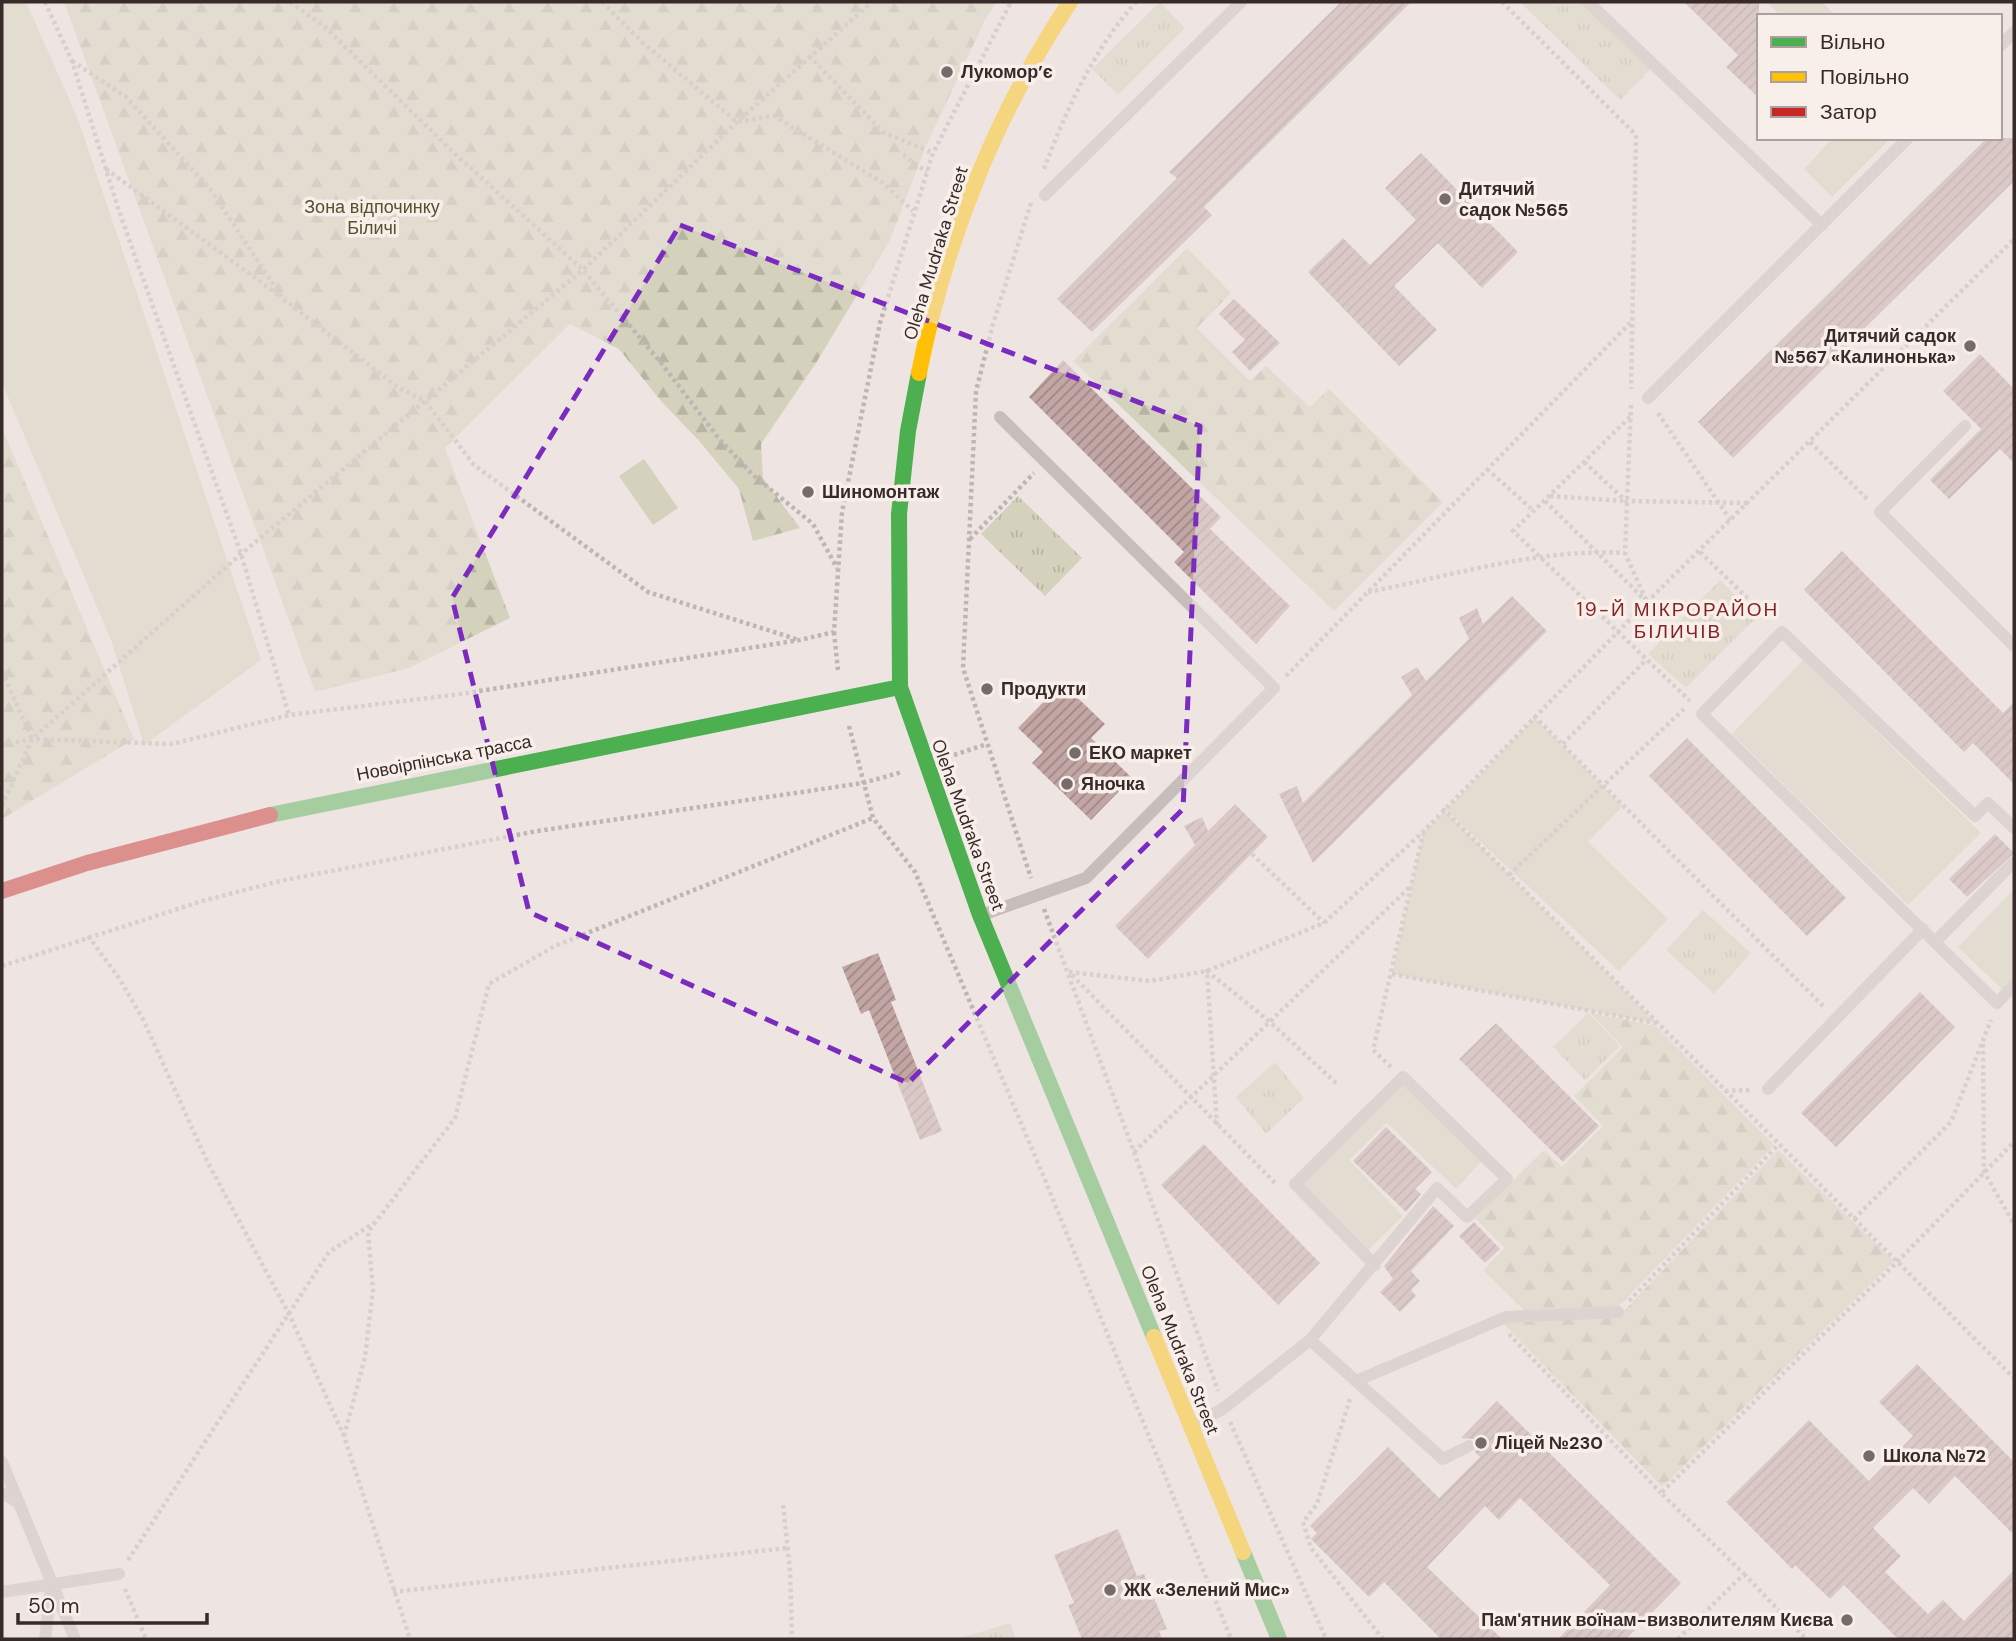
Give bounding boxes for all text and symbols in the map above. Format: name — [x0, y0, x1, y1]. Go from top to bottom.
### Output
legend — [1757, 14, 2002, 140]
text: Вільно — [1820, 28, 1885, 56]
place label: Лукомор’є — [961, 60, 1053, 84]
text: Повільно — [1820, 63, 1909, 91]
marker: Лукомор’є — [939, 64, 955, 80]
text: Затор — [1820, 98, 1877, 126]
street label: Oleha Mudraka Street — [898, 163, 974, 343]
place label: Дитячий садок №565 — [1459, 177, 1568, 222]
marker: Дитячий садок №565 — [1437, 191, 1453, 207]
park label: Зона відпочинку Біличі — [304, 195, 440, 240]
place label: Дитячий садок №567 «Калинонька» — [1775, 324, 1957, 369]
marker: Дитячий садок №567 «Калинонька» — [1962, 338, 1978, 354]
place label: Шиномонтаж — [822, 480, 940, 504]
marker: Шиномонтаж — [800, 484, 816, 500]
district label: 19-Й МІКРОРАЙОН БІЛИЧІВ — [1577, 597, 1779, 644]
place label: Продукти — [1001, 677, 1086, 701]
marker: Продукти — [979, 681, 995, 697]
street label: Новоірпінська трасса — [354, 729, 535, 787]
street label: Oleha Mudraka Street — [926, 736, 1010, 914]
place label: ЕКО маркет — [1089, 741, 1192, 765]
marker: ЕКО маркет — [1067, 745, 1083, 761]
place label: Яночка — [1081, 772, 1146, 796]
marker: Яночка — [1059, 776, 1075, 792]
street label: Oleha Mudraka Street — [1135, 1262, 1225, 1438]
place label: Ліцей №230 — [1495, 1431, 1603, 1455]
marker: Ліцей №230 — [1473, 1435, 1489, 1451]
place label: Школа №72 — [1883, 1444, 1986, 1468]
marker: Школа №72 — [1861, 1448, 1877, 1464]
place label: ЖК «Зелений Мис» — [1123, 1578, 1290, 1602]
scale bar — [18, 1582, 206, 1626]
marker: ЖК «Зелений Мис» — [1102, 1582, 1118, 1598]
text: 50 m — [28, 1592, 79, 1620]
place label: Пам'ятник воїнам-визволителям Києва — [1481, 1608, 1834, 1632]
marker: Пам'ятник воїнам-визволителям Києва — [1839, 1612, 1855, 1628]

